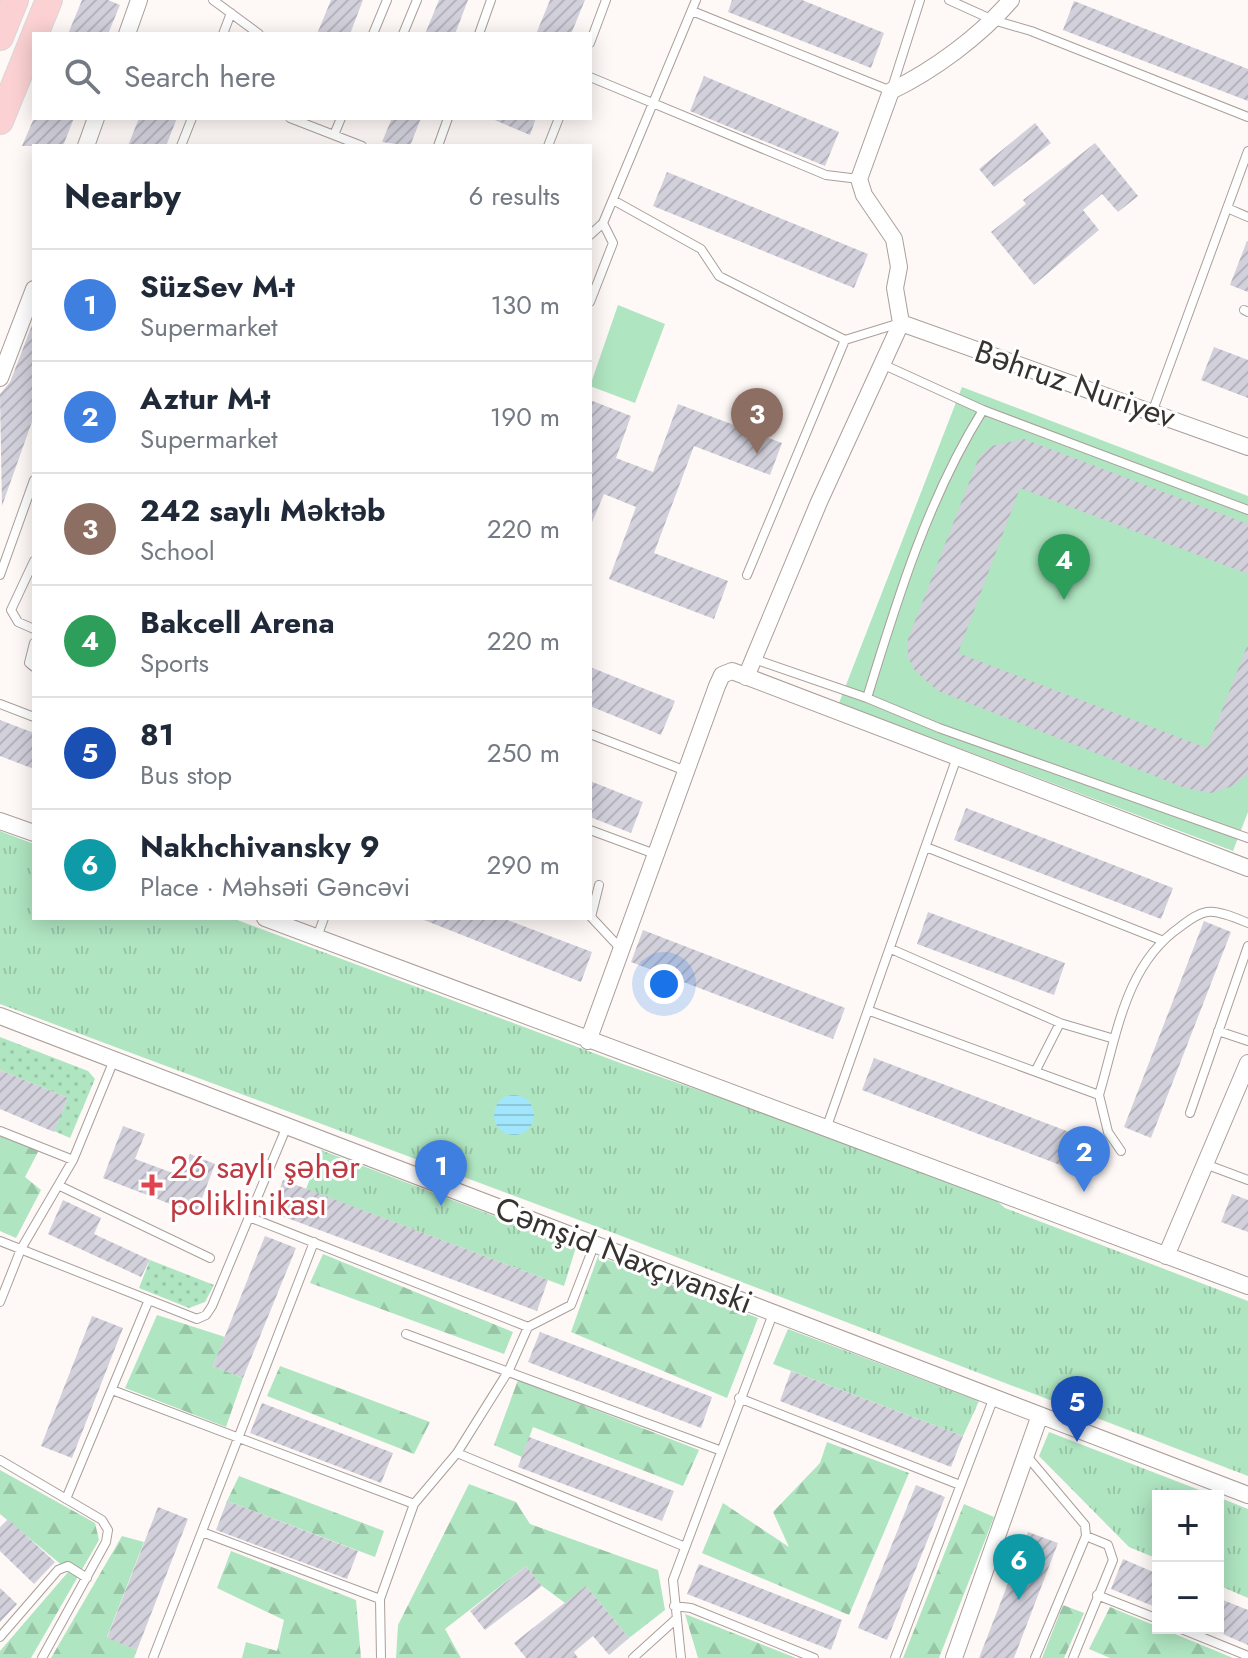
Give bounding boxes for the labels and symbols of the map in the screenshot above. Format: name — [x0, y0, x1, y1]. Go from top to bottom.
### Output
street label: Bəhruz Nuriyev — [969, 328, 1182, 440]
pin: 3 — [731, 388, 783, 454]
pin: 4 — [1038, 534, 1090, 600]
your location — [644, 964, 684, 1004]
pin: 2 — [1058, 1126, 1110, 1192]
pin: 1 — [415, 1140, 467, 1206]
place label: 26 saylı şəhər poliklinikası — [170, 1144, 360, 1227]
marker: 26 saylı şəhər poliklinikası — [141, 1174, 163, 1196]
street label: Cəmşid Naxçıvanski — [489, 1185, 759, 1325]
pin: 5 — [1051, 1376, 1103, 1442]
pin: 6 — [993, 1534, 1045, 1600]

